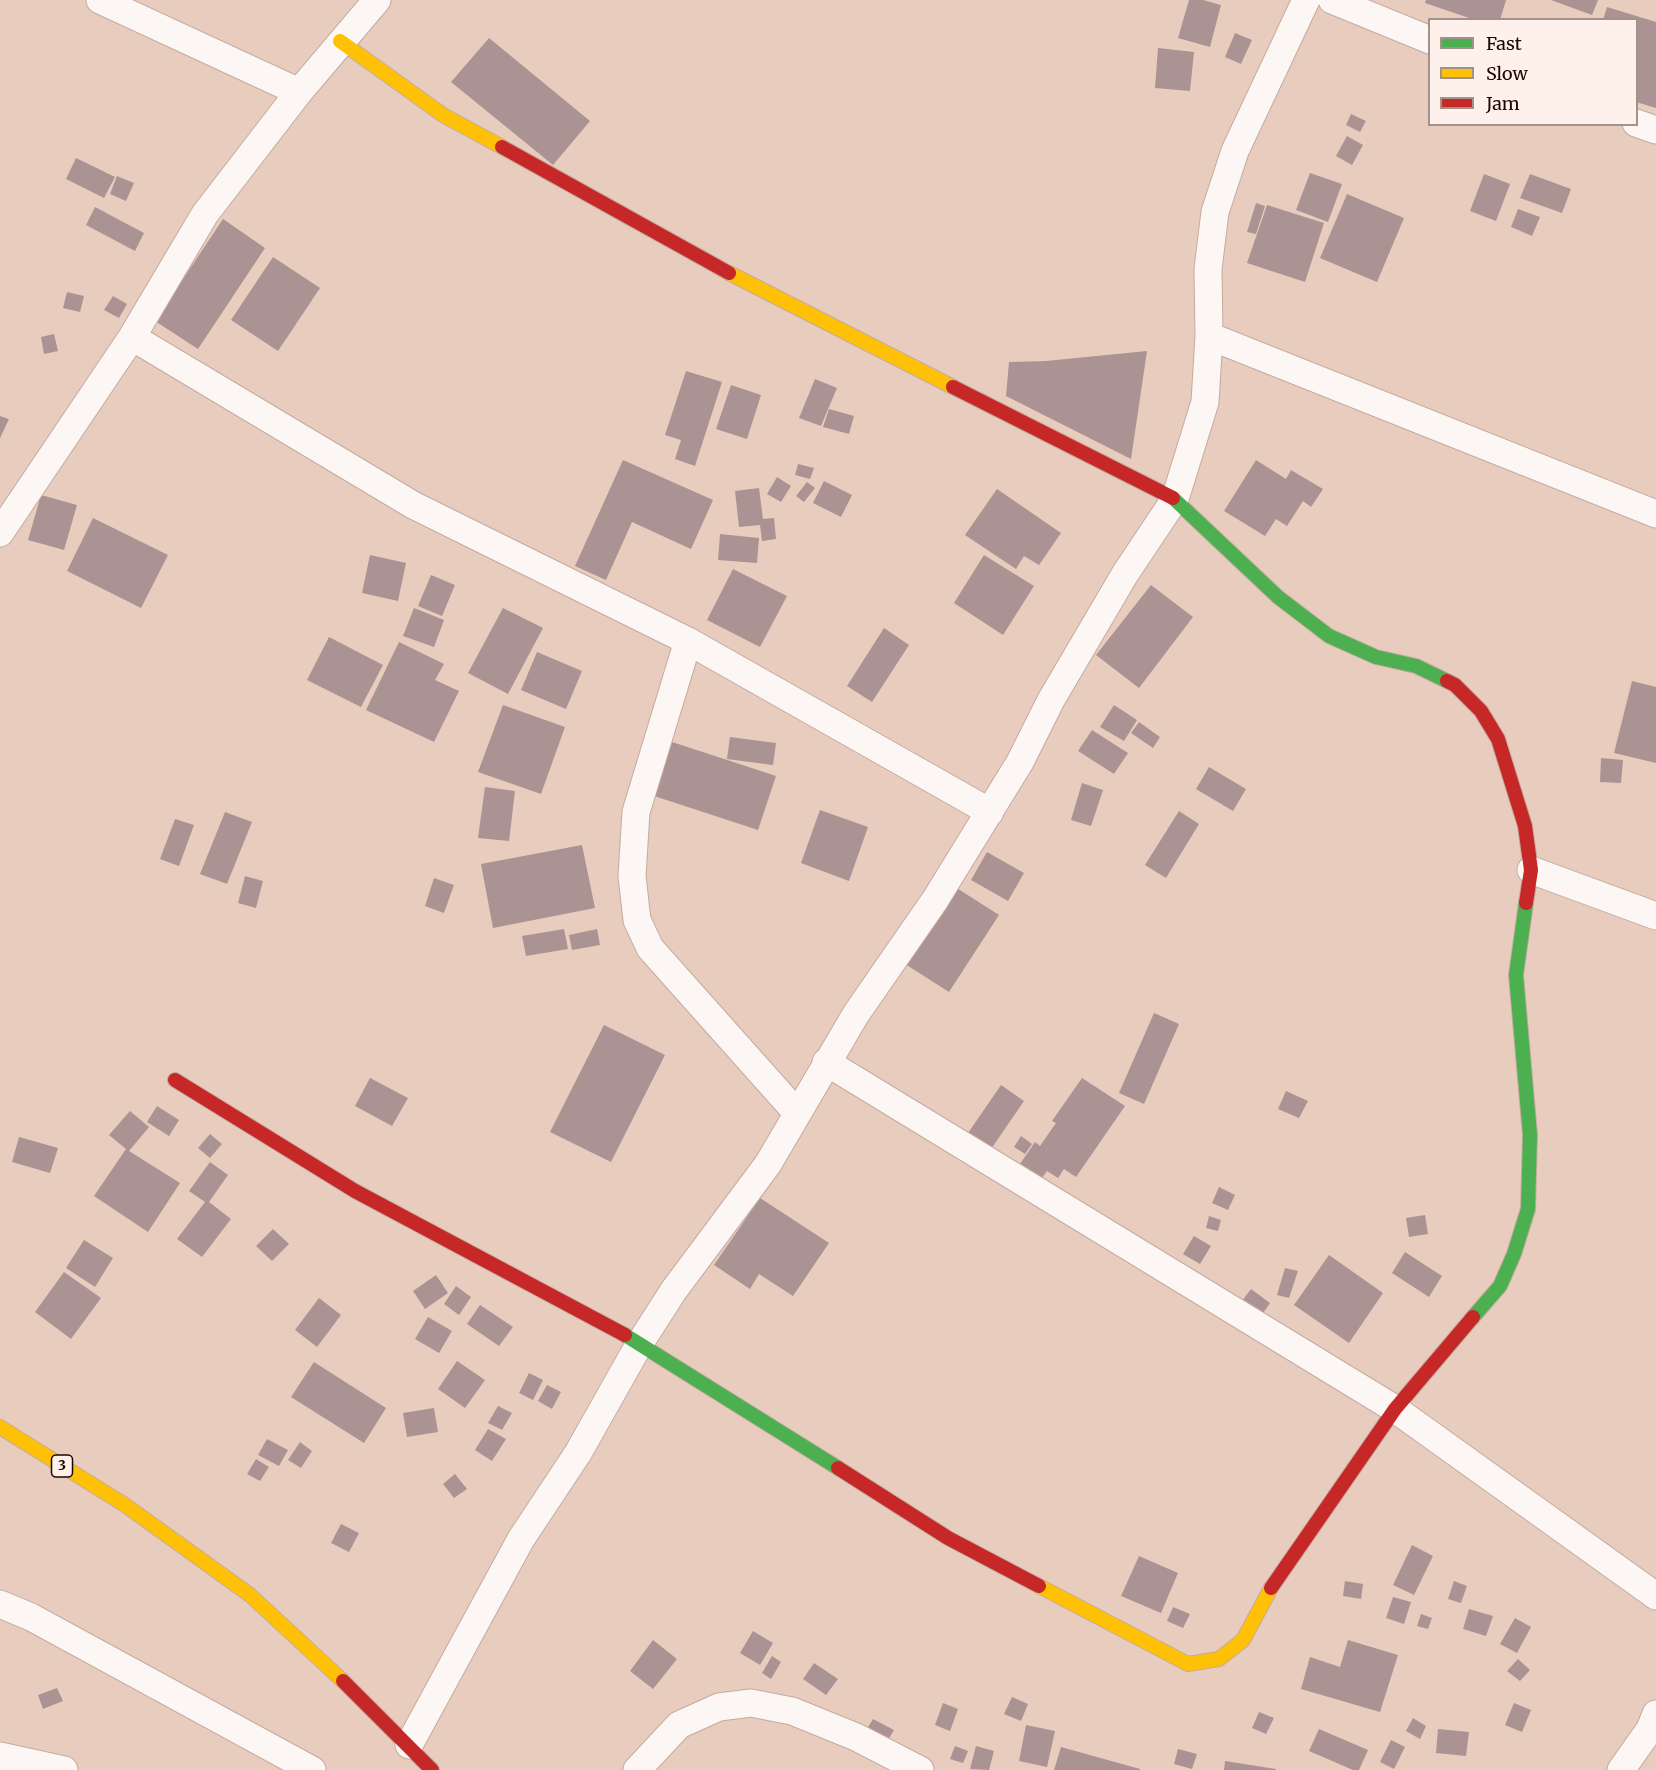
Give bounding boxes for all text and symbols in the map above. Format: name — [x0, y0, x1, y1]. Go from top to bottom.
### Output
legend — [1428, 18, 1638, 126]
text: Fast — [1486, 32, 1522, 55]
text: Slow — [1486, 62, 1528, 85]
text: Jam — [1486, 92, 1520, 115]
road number: 3 — [52, 1455, 72, 1477]

